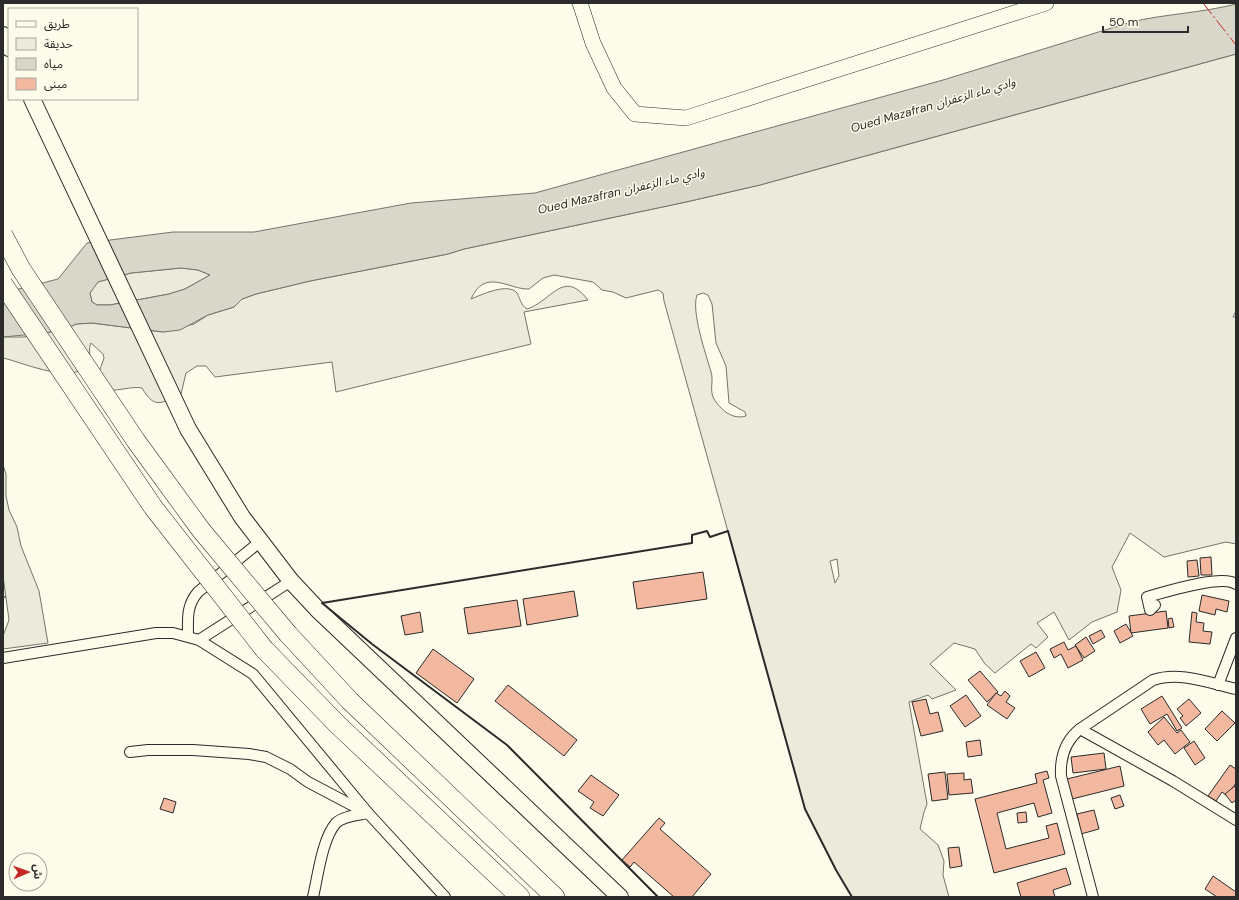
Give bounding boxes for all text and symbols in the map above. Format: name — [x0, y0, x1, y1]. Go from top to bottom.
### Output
legend — [8, 8, 138, 100]
scale bar — [1103, 8, 1188, 34]
text: 50 m — [1109, 14, 1138, 30]
text: طريق — [44, 16, 70, 32]
text: حديقة — [44, 36, 73, 52]
text: مياه — [44, 56, 63, 72]
water label: Oued Mazafran وادي ماء الزعفران — [849, 74, 1018, 138]
text: مبنى — [44, 76, 67, 92]
water label: Oued Mazafran وادي ماء الزعفران — [536, 164, 707, 220]
north arrow — [8, 852, 48, 892]
text: ش — [31, 864, 45, 879]

